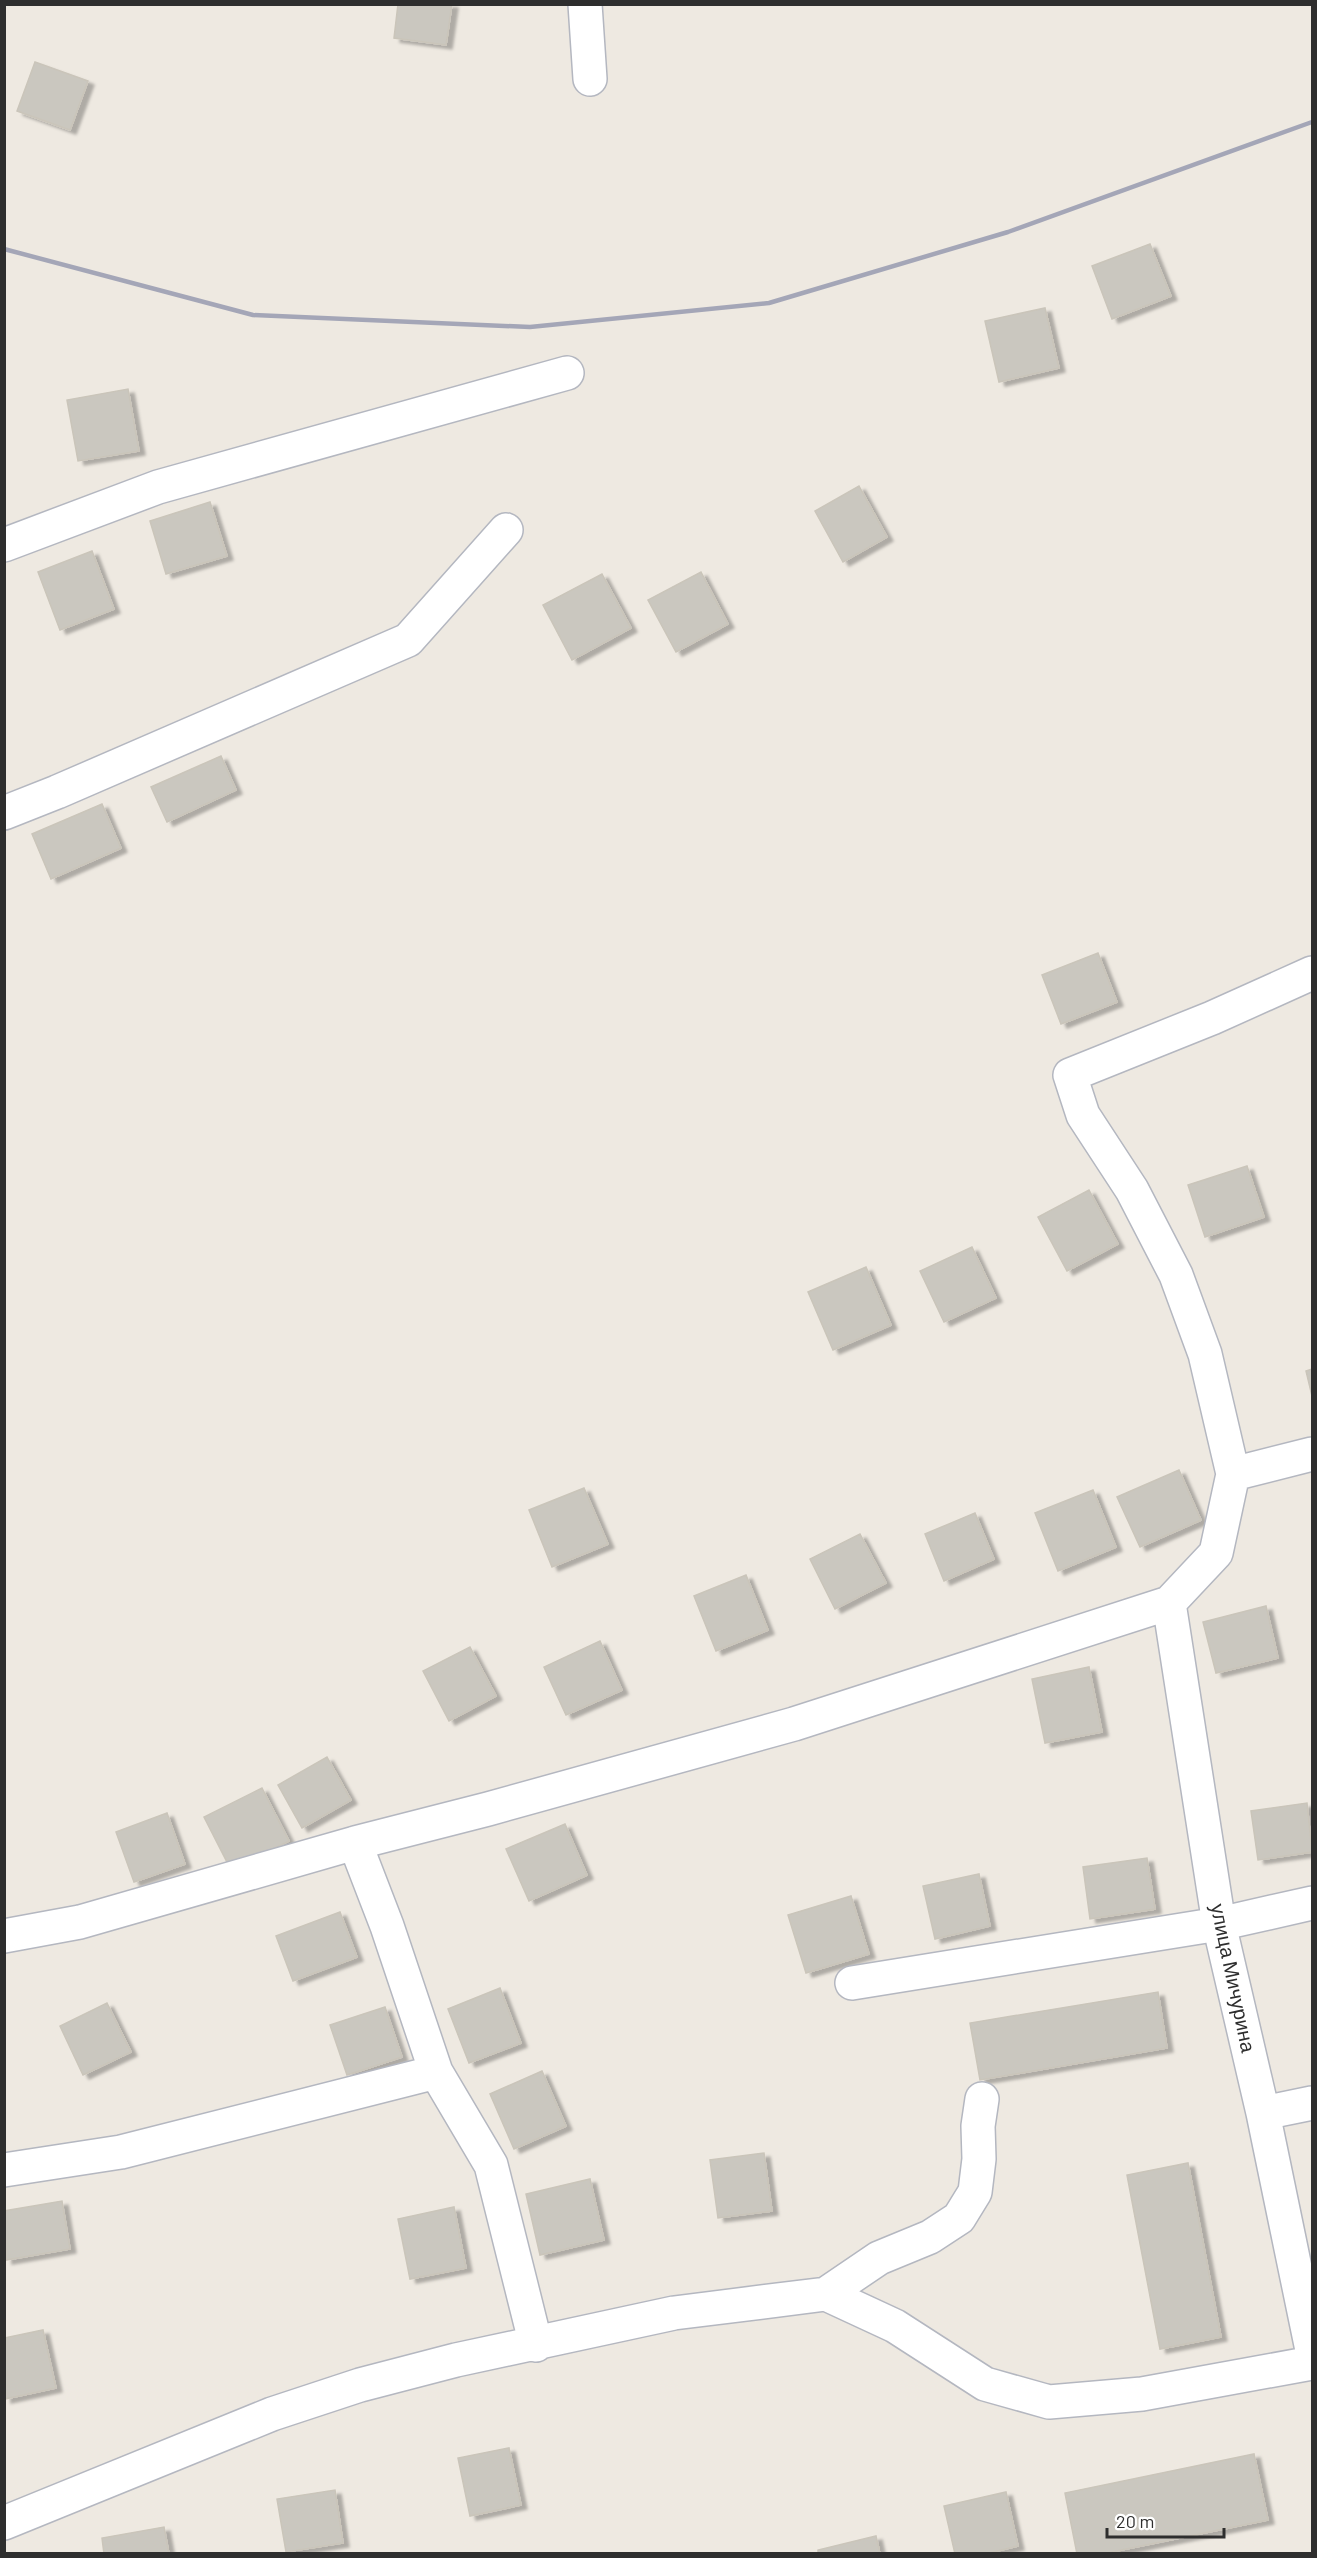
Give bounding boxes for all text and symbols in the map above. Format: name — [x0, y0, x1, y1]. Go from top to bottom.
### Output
street label: улица Мичурина — [1206, 1901, 1262, 2055]
scale bar — [1107, 2501, 1224, 2539]
text: 20 m — [1116, 2510, 1154, 2532]

